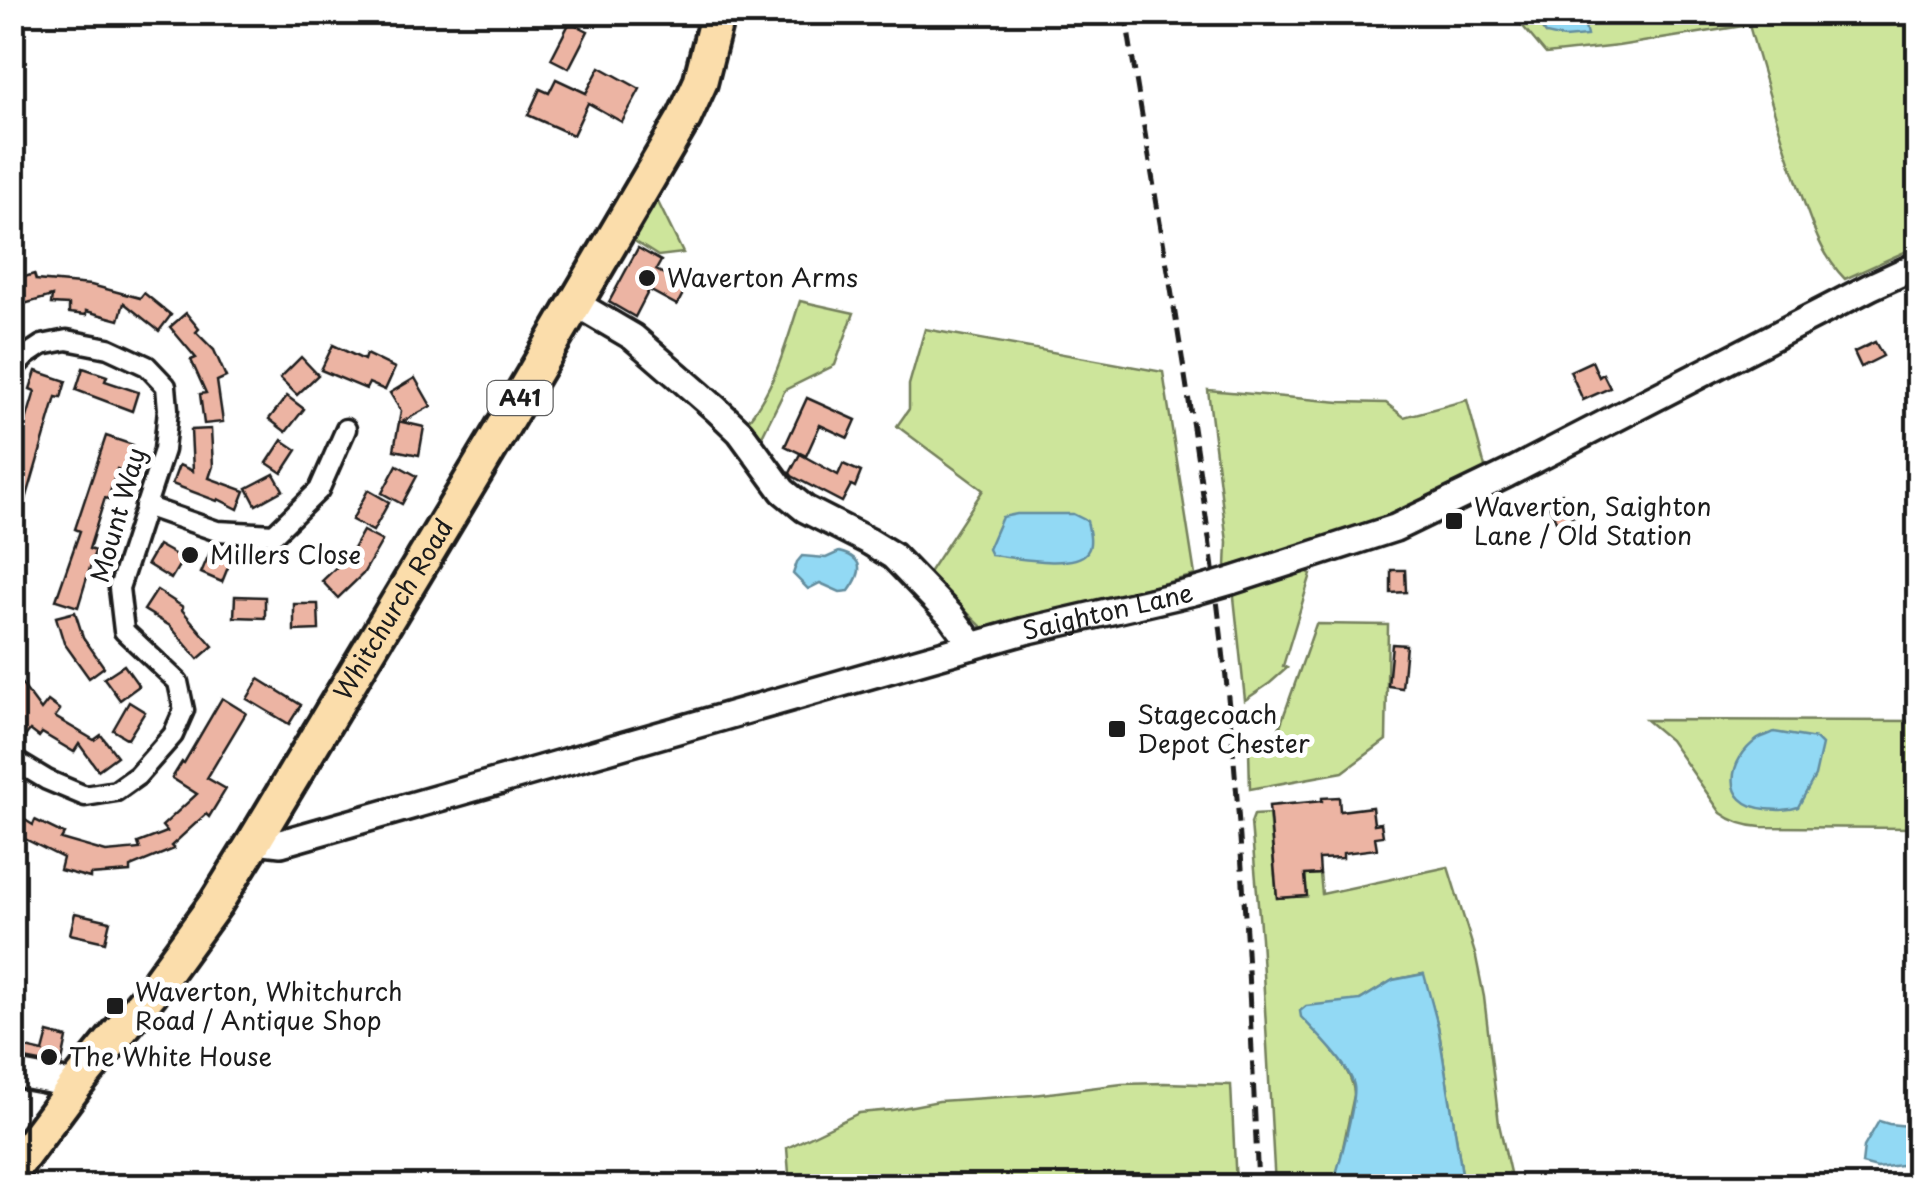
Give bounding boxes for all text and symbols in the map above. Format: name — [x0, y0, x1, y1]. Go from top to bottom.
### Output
place label: Waverton Arms — [667, 258, 858, 296]
marker: Waverton Arms — [636, 267, 658, 289]
road number: A41 — [488, 381, 552, 415]
street label: Mount Way — [80, 443, 154, 587]
place label: Waverton, Saighton Lane / Old Station — [1474, 487, 1711, 554]
marker: Waverton, Saighton Lane / Old Station — [1443, 510, 1465, 532]
street label: Whitchurch Road — [323, 511, 462, 707]
place label: Millers Close — [210, 535, 361, 573]
marker: Millers Close — [179, 544, 201, 566]
street label: Saighton Lane — [1019, 573, 1197, 649]
place label: Stagecoach Depot Chester — [1137, 695, 1310, 762]
marker: Stagecoach Depot Chester — [1106, 718, 1128, 740]
place label: Waverton, Whitchurch Road / Antique Shop — [135, 972, 402, 1039]
marker: Waverton, Whitchurch Road / Antique Shop — [104, 995, 126, 1017]
place label: The White House — [69, 1037, 272, 1075]
marker: The White House — [38, 1046, 60, 1068]

